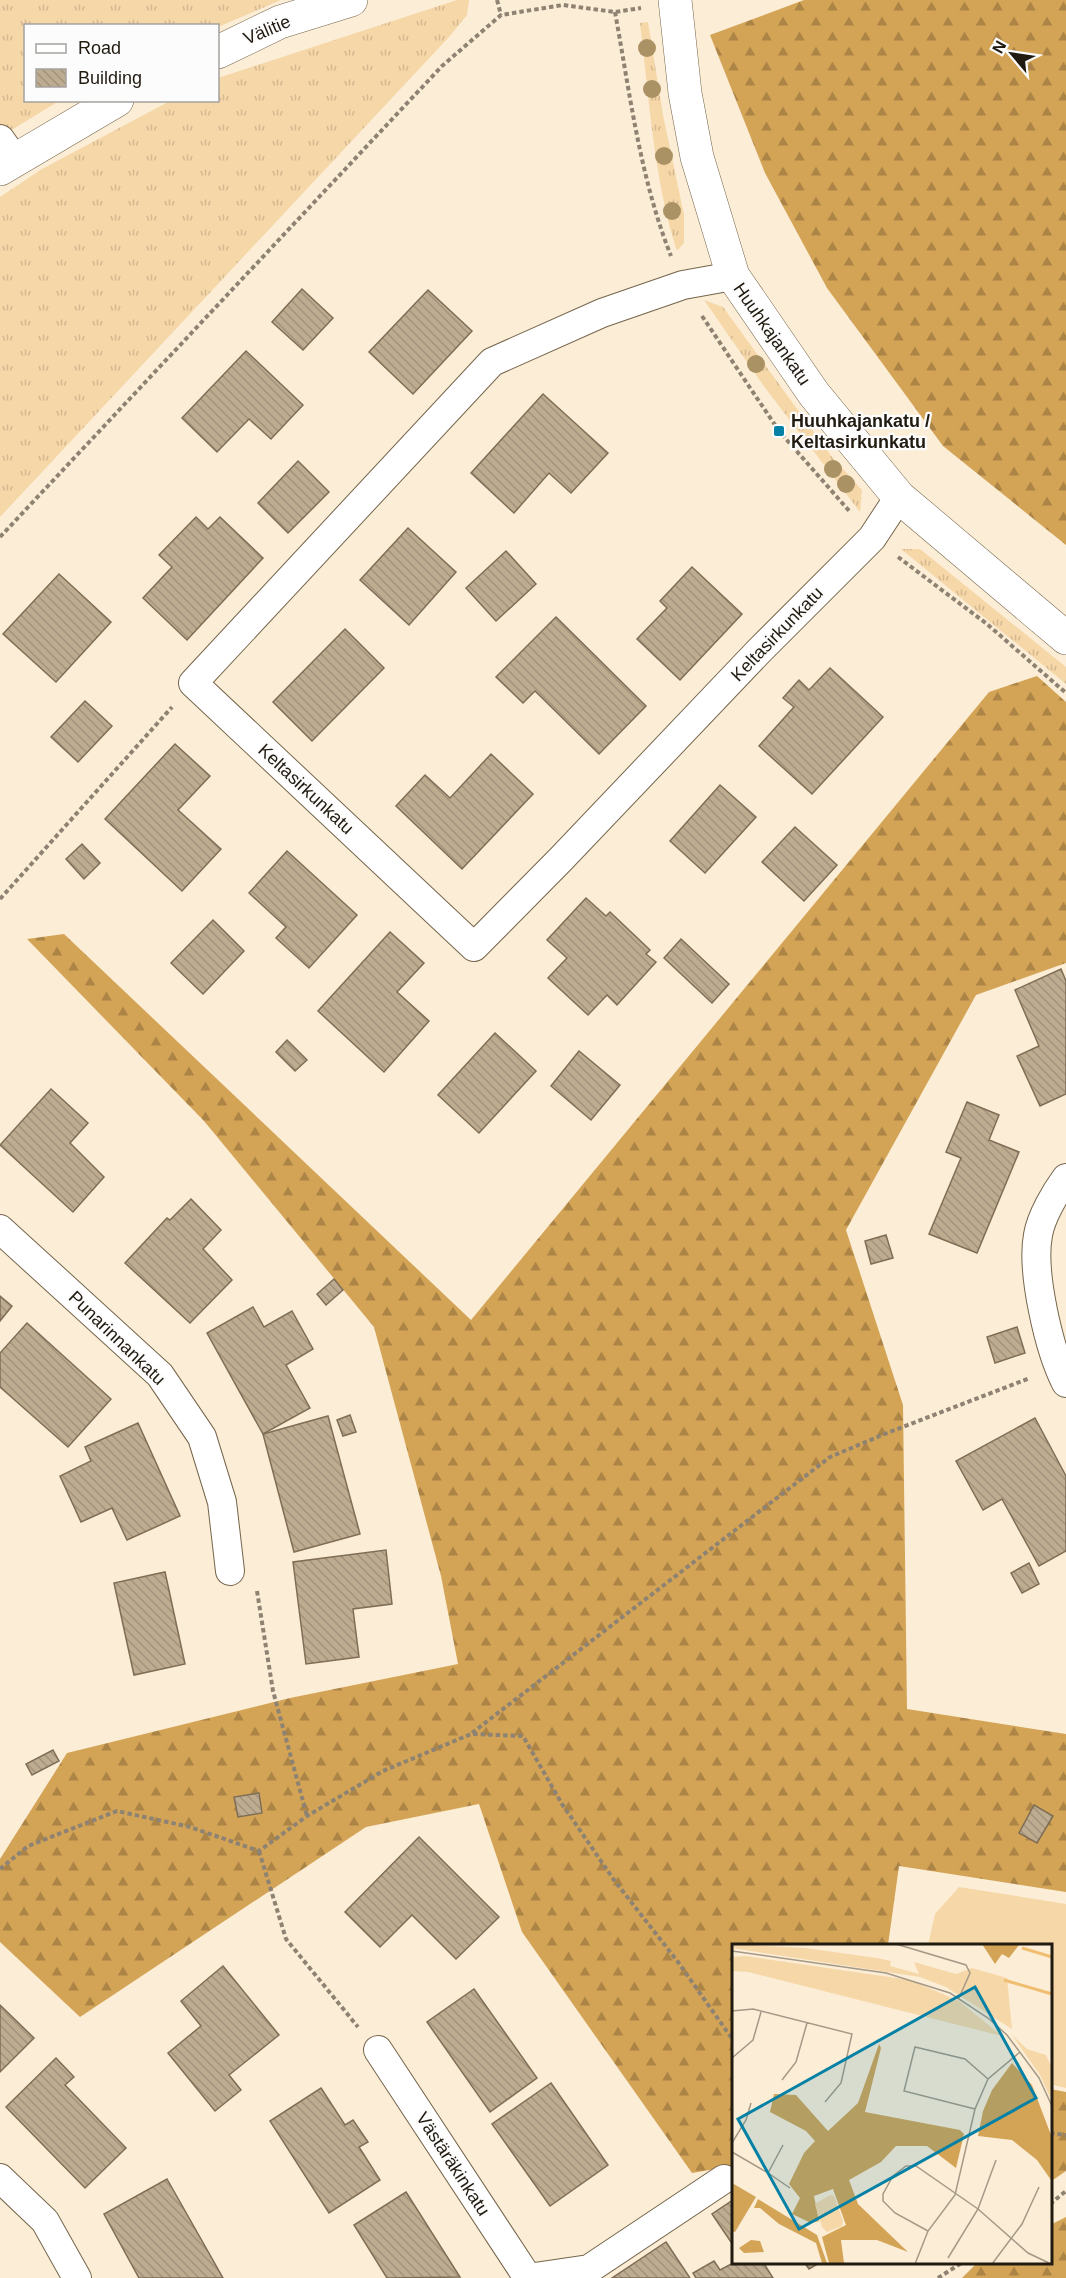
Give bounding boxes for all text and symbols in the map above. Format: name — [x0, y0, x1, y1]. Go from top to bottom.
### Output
street label: Välitie — [241, 11, 293, 49]
legend — [24, 24, 219, 102]
north arrow — [982, 24, 1042, 84]
text: Road — [78, 38, 121, 58]
text: N — [989, 38, 1010, 56]
text: Building — [78, 68, 142, 88]
street label: Huuhkajankatu — [729, 279, 815, 389]
place label: Huuhkajankatu / Keltasirkunkatu — [791, 411, 930, 452]
marker: Huuhkajankatu / Keltasirkunkatu — [772, 424, 786, 438]
street label: Keltasirkunkatu — [727, 583, 827, 685]
street label: Keltasirkunkatu — [254, 740, 358, 838]
street label: Punarinnankatu — [65, 1287, 169, 1389]
inset map — [732, 1944, 1051, 2263]
street label: Västäräkinkatu — [412, 2109, 494, 2219]

